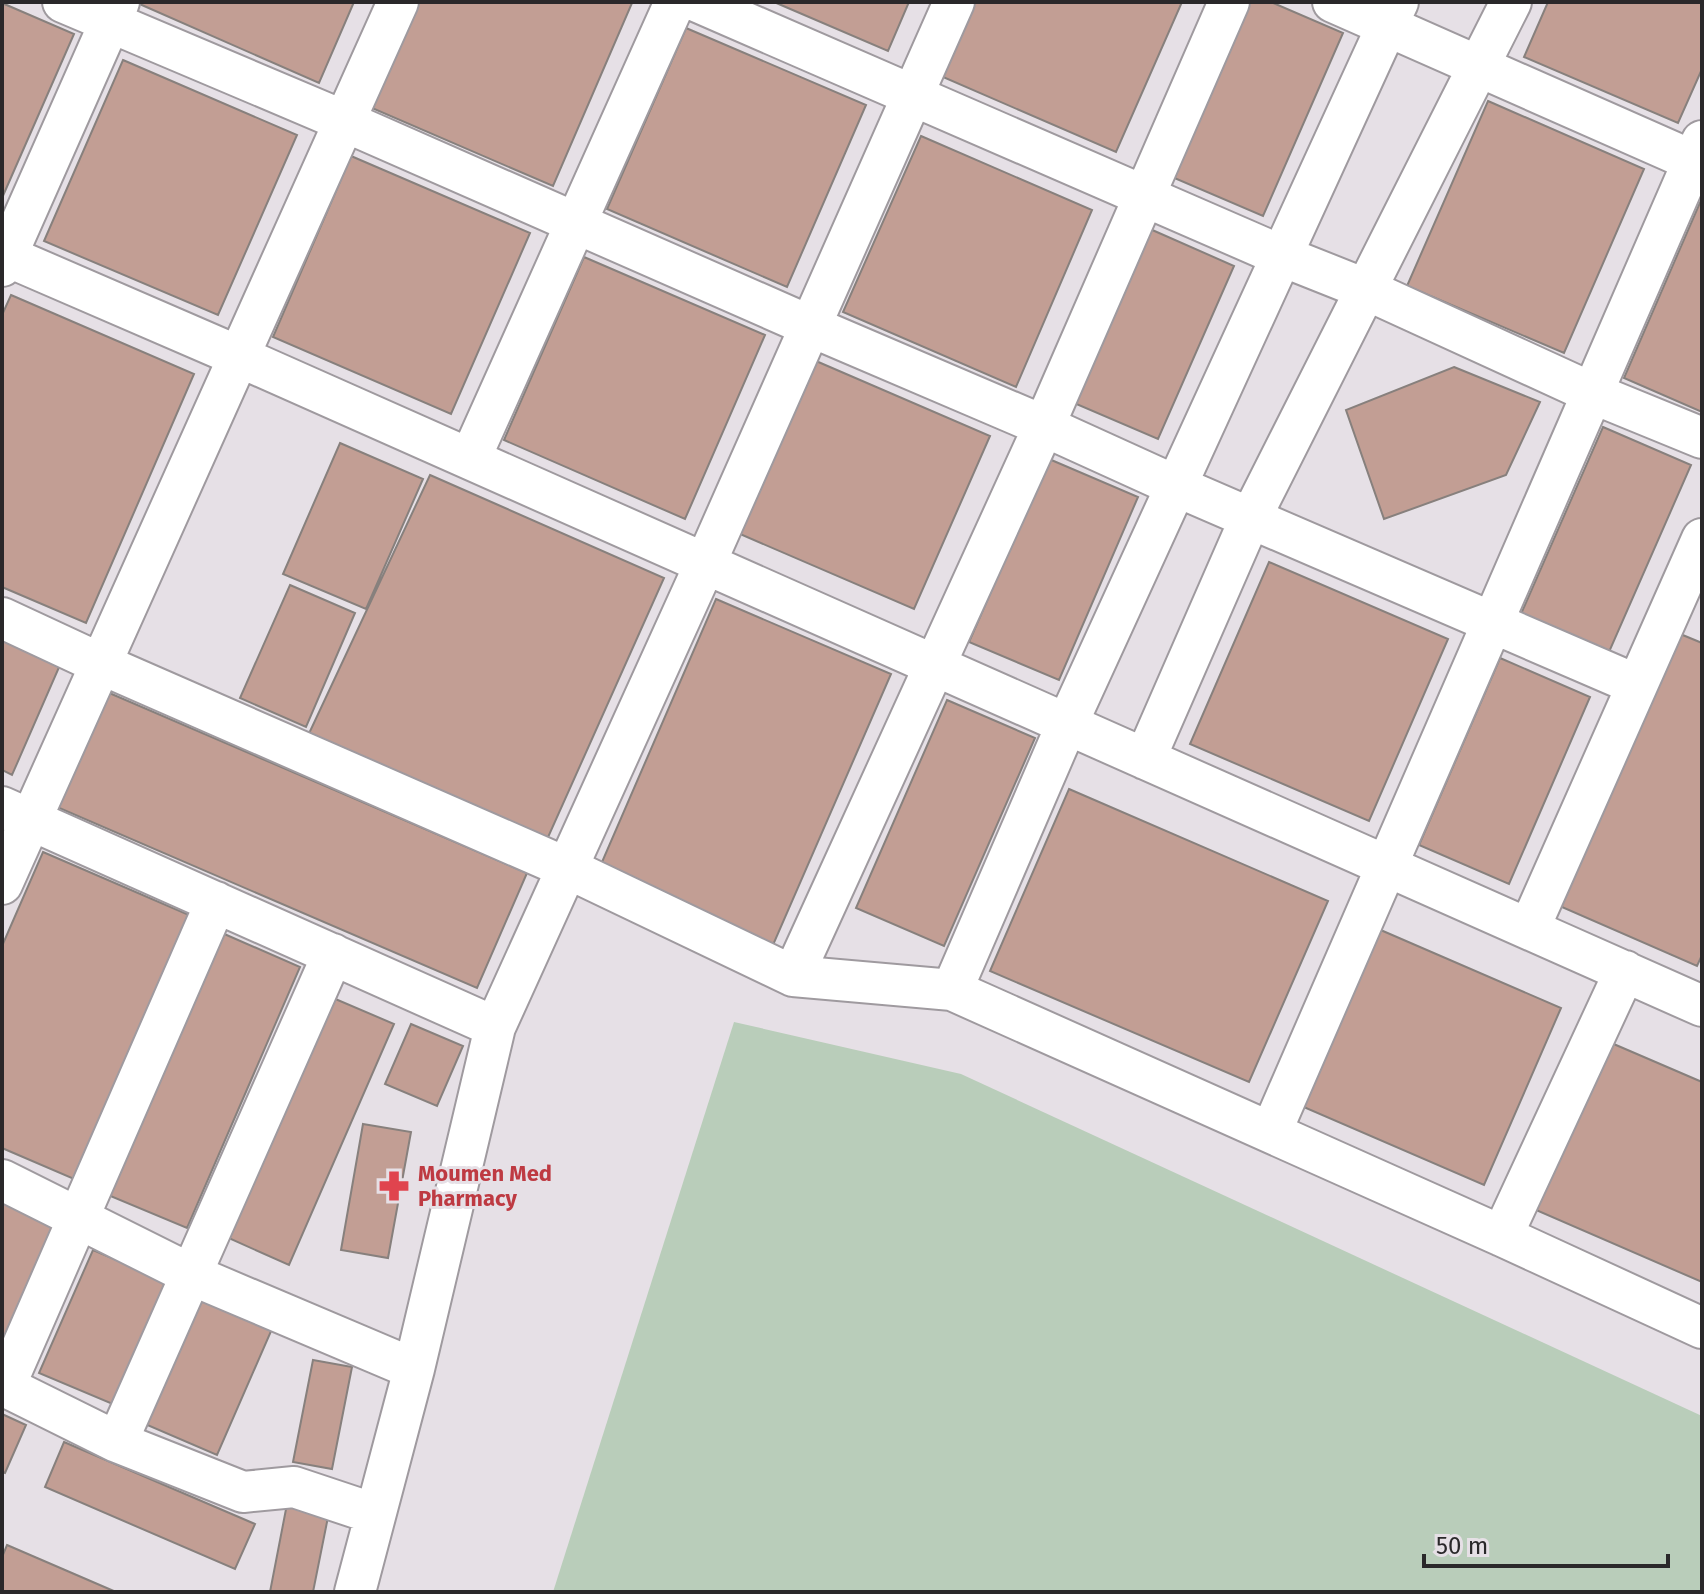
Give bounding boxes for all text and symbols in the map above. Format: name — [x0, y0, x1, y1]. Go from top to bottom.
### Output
place label: Moumen Med Pharmacy — [418, 1160, 552, 1212]
pharmacy icon: Moumen Med Pharmacy — [377, 1169, 411, 1203]
scale bar — [1424, 1518, 1668, 1568]
text: 50 m — [1436, 1532, 1488, 1560]

